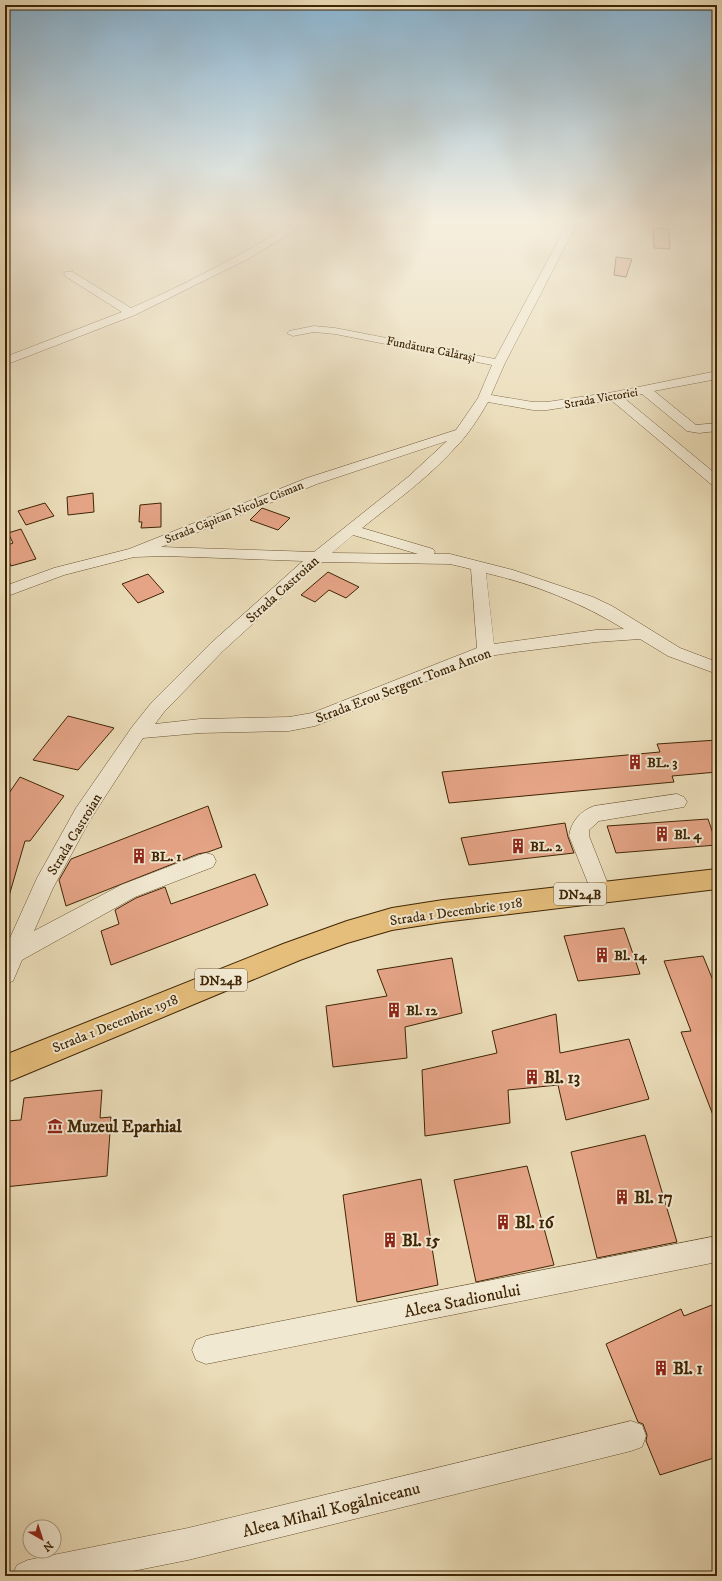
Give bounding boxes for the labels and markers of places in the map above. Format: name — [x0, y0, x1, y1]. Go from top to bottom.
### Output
building icon: BL. 3 — [626, 753, 644, 771]
place label: BL. 3 — [647, 754, 677, 772]
building icon: Bl. 4 — [653, 825, 671, 843]
place label: Bl. 4 — [674, 826, 702, 844]
building icon: BL. 2 — [509, 837, 527, 855]
place label: BL. 2 — [530, 838, 563, 856]
building icon: BL. 1 — [130, 847, 148, 865]
place label: BL. 1 — [151, 848, 181, 866]
building icon: Bl. 14 — [593, 946, 611, 964]
place label: Bl. 14 — [614, 947, 647, 965]
building icon: Bl. 12 — [385, 1001, 403, 1019]
place label: Bl. 12 — [406, 1002, 438, 1020]
place label: Bl. 13 — [544, 1067, 580, 1089]
building icon: Bl. 13 — [523, 1068, 541, 1086]
place label: Muzeul Eparhial — [67, 1116, 182, 1138]
museum icon: Muzeul Eparhial — [46, 1117, 64, 1135]
place label: Bl. 17 — [634, 1187, 673, 1209]
building icon: Bl. 17 — [613, 1188, 631, 1206]
place label: Bl. 16 — [515, 1212, 555, 1234]
building icon: Bl. 16 — [494, 1213, 512, 1231]
place label: Bl. 15 — [402, 1230, 441, 1252]
building icon: Bl. 15 — [381, 1231, 399, 1249]
place label: Bl. 1 — [673, 1358, 703, 1380]
building icon: Bl. 1 — [652, 1359, 670, 1377]

